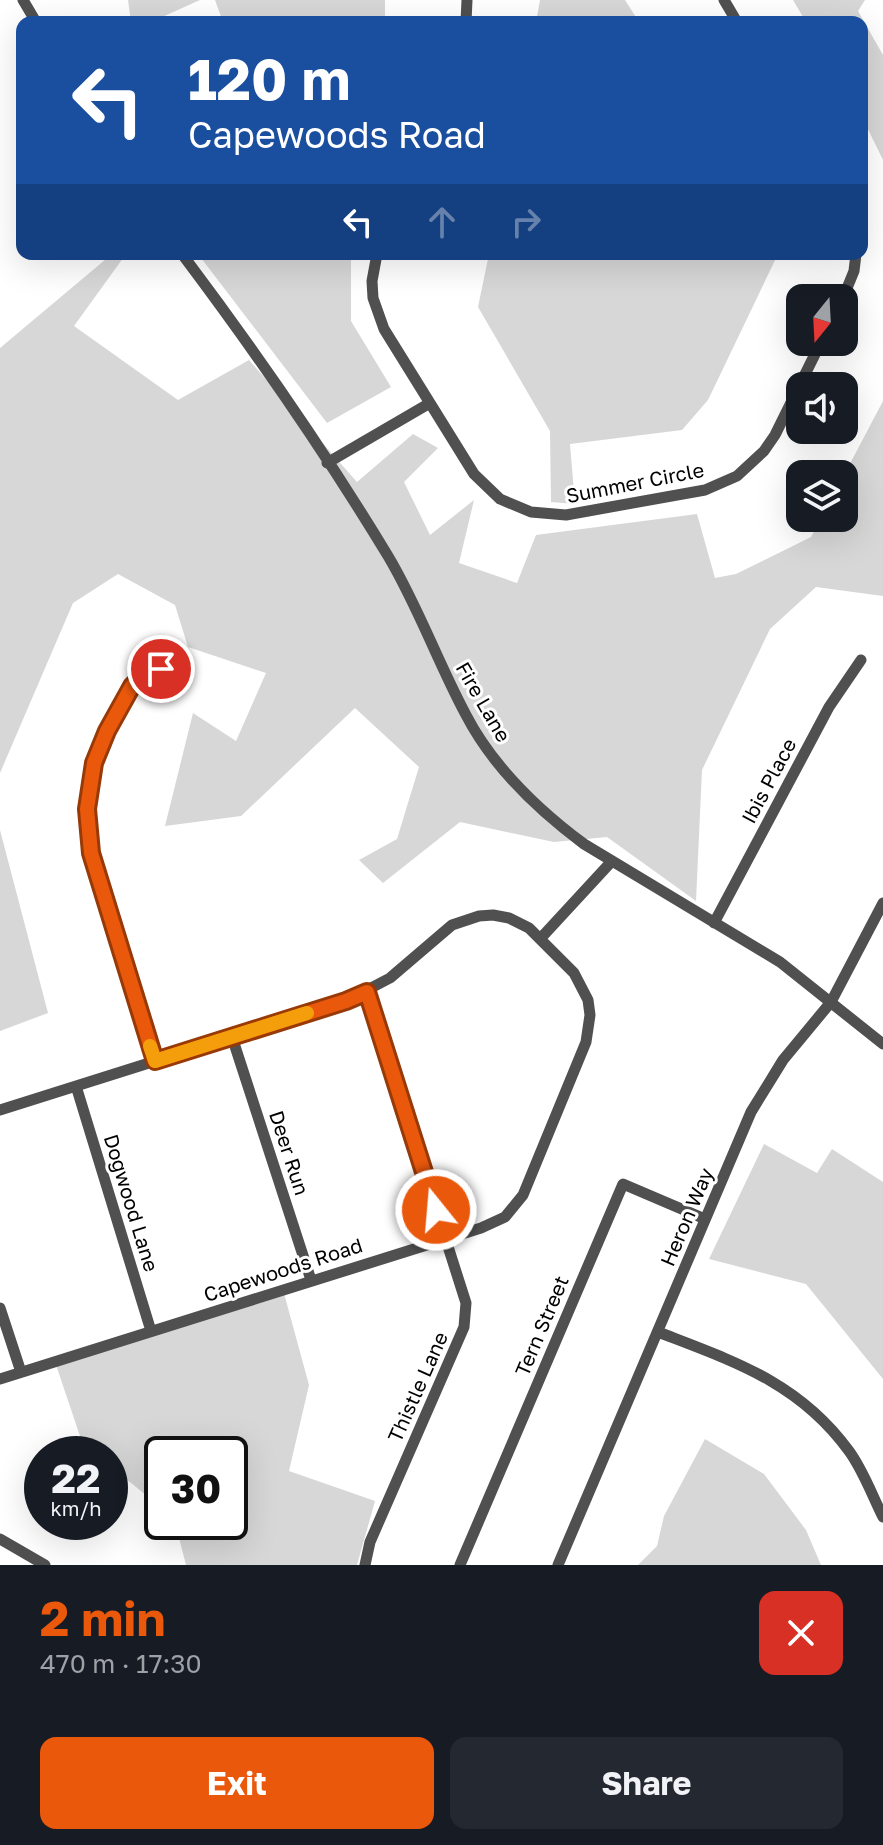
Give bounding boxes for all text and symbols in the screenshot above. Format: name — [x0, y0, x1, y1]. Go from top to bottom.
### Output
text: 120 m — [188, 45, 350, 112]
icon: left — [56, 48, 160, 152]
text: Capewoods Road — [188, 113, 486, 156]
icon: left — [336, 200, 380, 244]
icon: ahead — [420, 200, 464, 244]
icon: right — [504, 200, 548, 244]
north arrow — [786, 284, 858, 356]
map controls — [786, 284, 858, 532]
button: sound — [786, 372, 858, 444]
street label: Summer Circle — [564, 457, 706, 507]
button: layers — [786, 460, 858, 532]
pin — [127, 635, 195, 703]
icon: arrive — [139, 647, 183, 691]
street label: Fire Lane — [451, 657, 516, 746]
street label: Ibis Place — [736, 734, 801, 827]
street label: Deer Run — [265, 1107, 315, 1198]
street label: Dogwood Lane — [100, 1131, 164, 1274]
street label: Heron Way — [655, 1164, 717, 1269]
position arrow — [394, 1168, 478, 1252]
street label: Capewoods Road — [200, 1232, 365, 1306]
street label: Tern Street — [509, 1272, 573, 1379]
street label: Thistle Lane — [382, 1328, 452, 1445]
speed limit sign: 30 — [144, 1436, 248, 1540]
text: 22 — [52, 1454, 100, 1502]
text: km/h — [51, 1496, 101, 1520]
text: 2 min — [40, 1589, 165, 1647]
button: close — [759, 1591, 843, 1675]
text: 470 m · 17:30 — [40, 1648, 202, 1679]
button: Exit — [40, 1737, 434, 1829]
button: Share — [450, 1737, 843, 1829]

